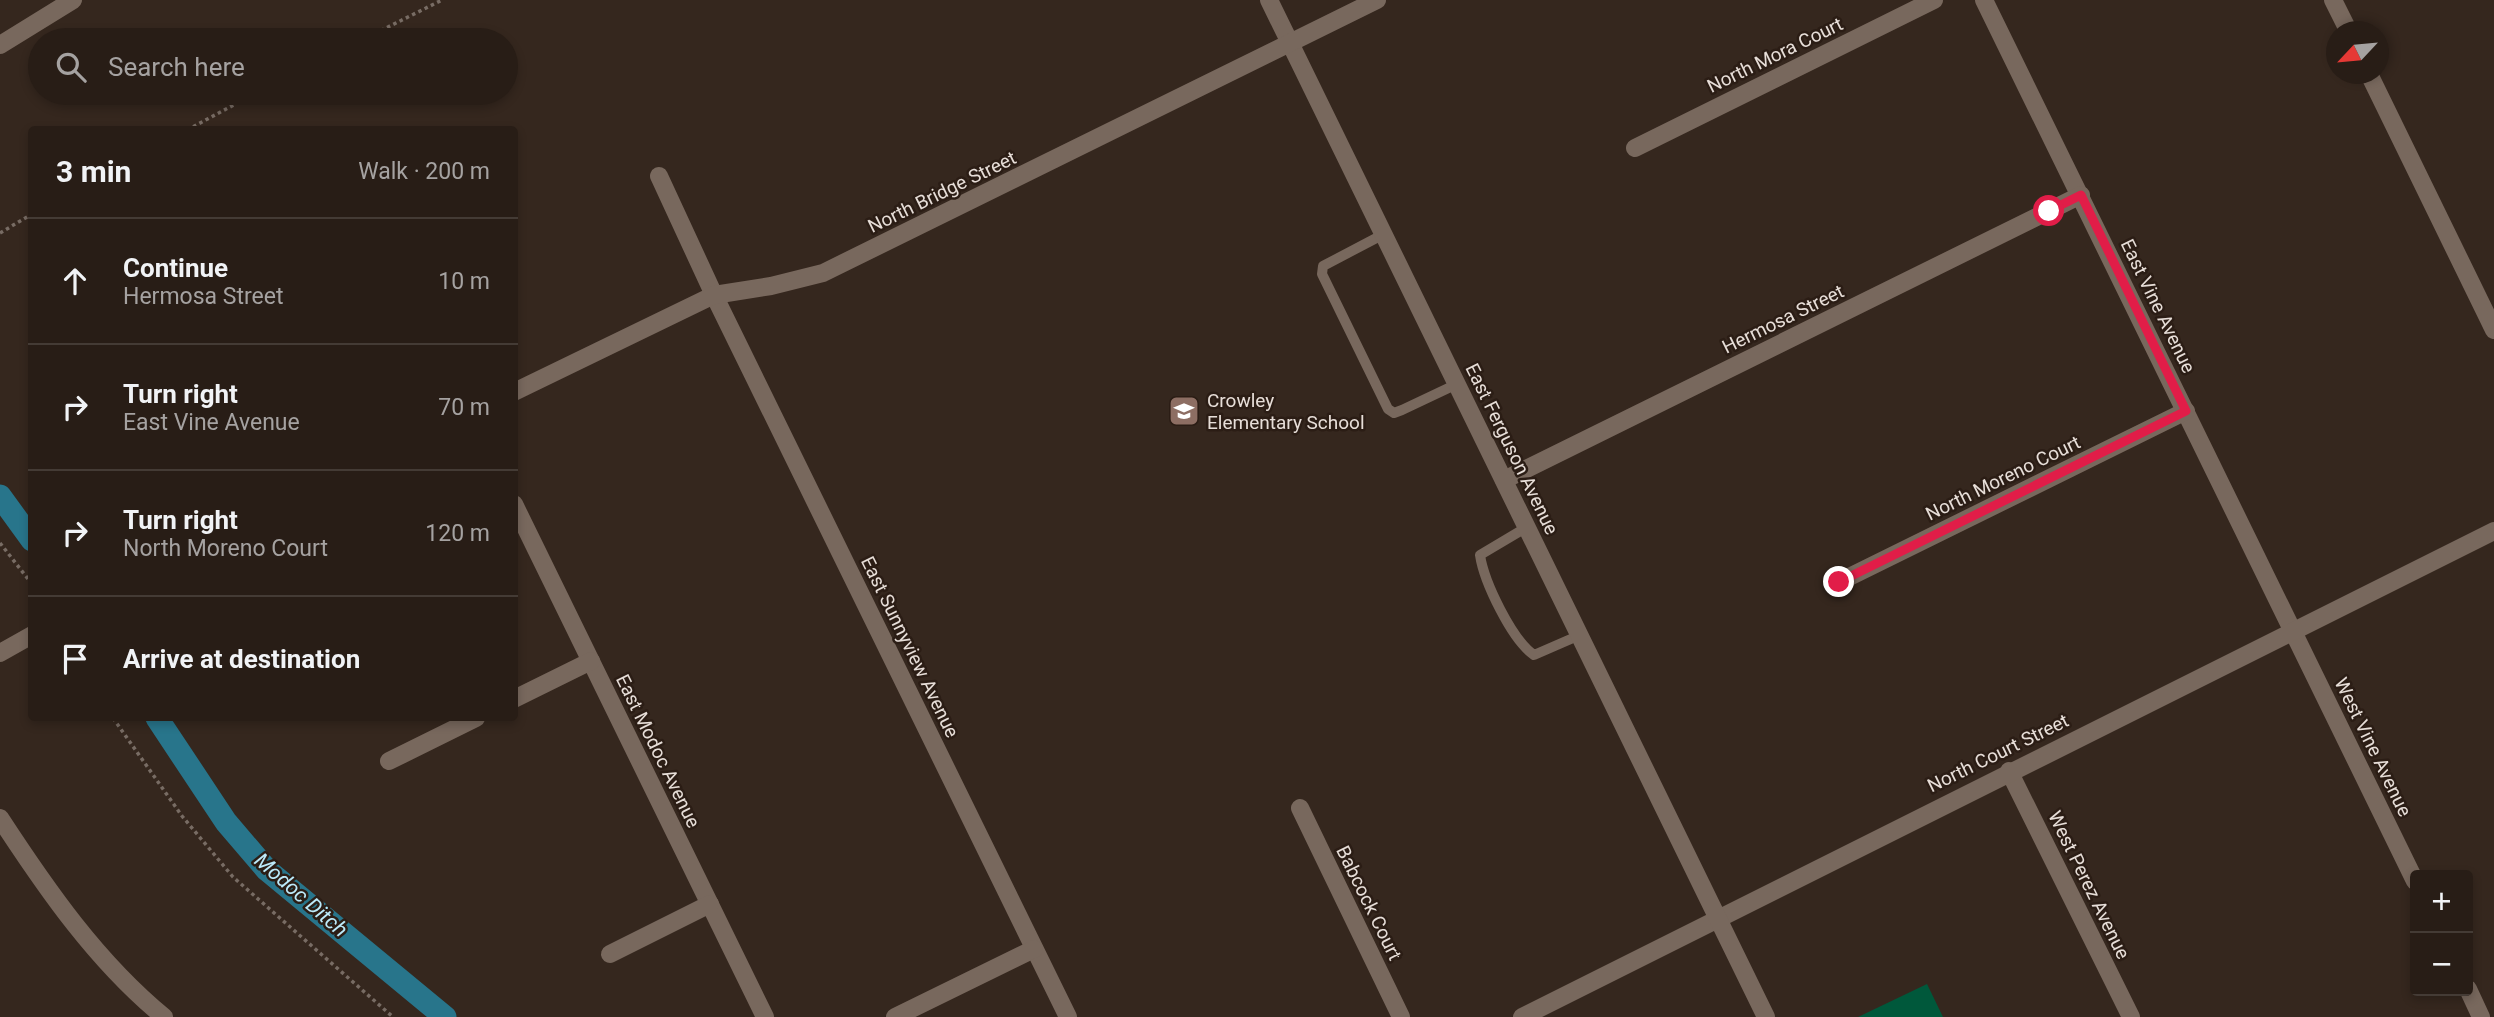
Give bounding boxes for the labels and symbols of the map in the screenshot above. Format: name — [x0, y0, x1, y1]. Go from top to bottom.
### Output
street label: North Mora Court — [1703, 12, 1847, 98]
north arrow — [2326, 21, 2389, 84]
street label: North Bridge Street — [864, 146, 1020, 238]
route start — [2033, 195, 2064, 226]
street label: East Vine Avenue — [2116, 235, 2200, 377]
street label: Hermosa Street — [1718, 280, 1848, 358]
street label: East Ferguson Avenue — [1461, 360, 1563, 538]
place label: Crowley Elementary School — [1207, 389, 1365, 434]
school or university icon: Crowley Elementary School — [1167, 394, 1201, 428]
street label: North Moreno Court — [1922, 431, 2084, 525]
street label: East Sunnyview Avenue — [856, 553, 964, 741]
route end — [1823, 566, 1854, 597]
street label: East Modoc Avenue — [611, 671, 705, 831]
street label: West Vine Avenue — [2329, 674, 2417, 820]
street label: North Court Street — [1924, 709, 2072, 797]
street label: West Perez Avenue — [2043, 807, 2135, 963]
street label: Babcock Court — [1331, 842, 1407, 964]
water label: Modoc Ditch — [250, 848, 352, 942]

